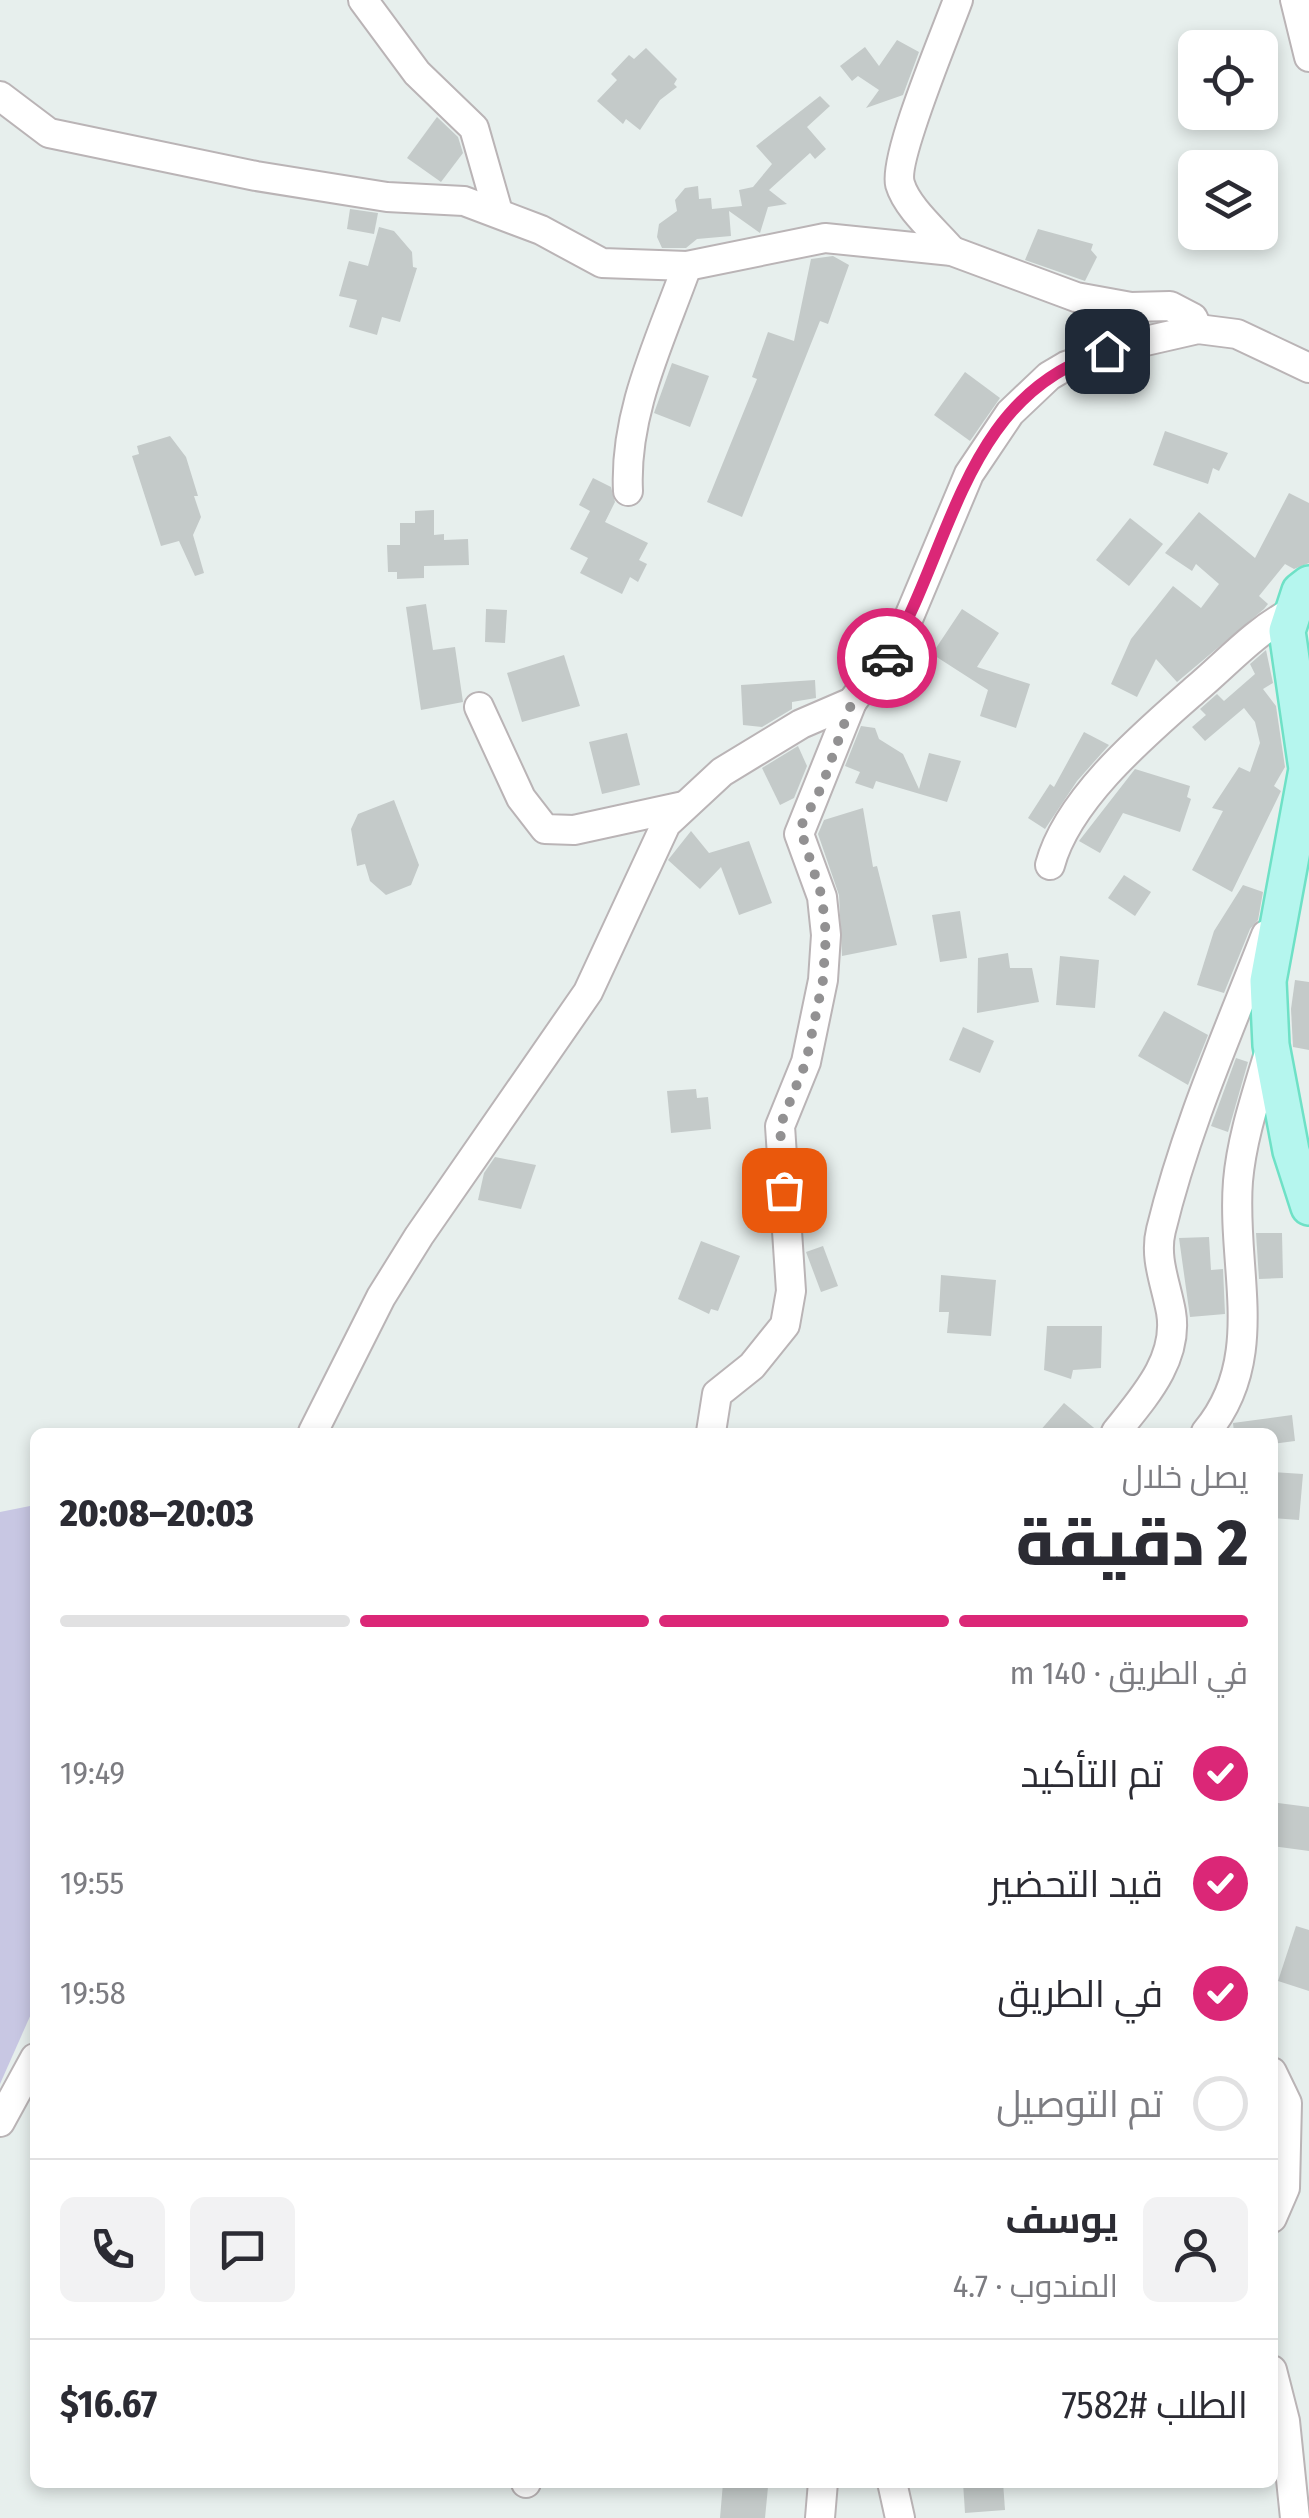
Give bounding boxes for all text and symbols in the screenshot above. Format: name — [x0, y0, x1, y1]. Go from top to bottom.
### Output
map controls — [1178, 30, 1278, 250]
button: locate — [1178, 30, 1278, 130]
button: layers — [1178, 150, 1278, 250]
pin — [1065, 309, 1150, 394]
icon: home — [1080, 324, 1135, 379]
courier — [837, 608, 937, 708]
icon: car — [860, 631, 915, 686]
pin — [742, 1148, 827, 1233]
icon: bag — [757, 1163, 812, 1218]
text: يصل خلال — [1122, 1458, 1248, 1496]
text: 20:03–20:08 — [60, 1490, 254, 1536]
text: 2 دقيقة — [1016, 1504, 1248, 1582]
text: في الطريق · 140 m — [1010, 1654, 1248, 1692]
icon: check — [1193, 1746, 1248, 1801]
text: تم التأكيد — [1021, 1751, 1163, 1797]
text: 19:49 — [60, 1754, 125, 1792]
icon: check — [1193, 1856, 1248, 1911]
text: قيد التحضير — [990, 1861, 1163, 1907]
text: 19:55 — [60, 1864, 124, 1902]
icon: check — [1193, 1966, 1248, 2021]
text: في الطريق — [997, 1971, 1163, 2017]
text: 19:58 — [60, 1974, 126, 2012]
text: تم التوصيل — [996, 2081, 1163, 2127]
button: phone — [60, 2197, 165, 2302]
button: chat — [190, 2197, 295, 2302]
text: يوسف — [1005, 2197, 1118, 2243]
button: person — [1143, 2197, 1248, 2302]
text: المندوب · 4.7 — [953, 2267, 1118, 2305]
text: $16.67 — [60, 2381, 157, 2427]
text: الطلب #7582 — [1061, 2382, 1248, 2428]

